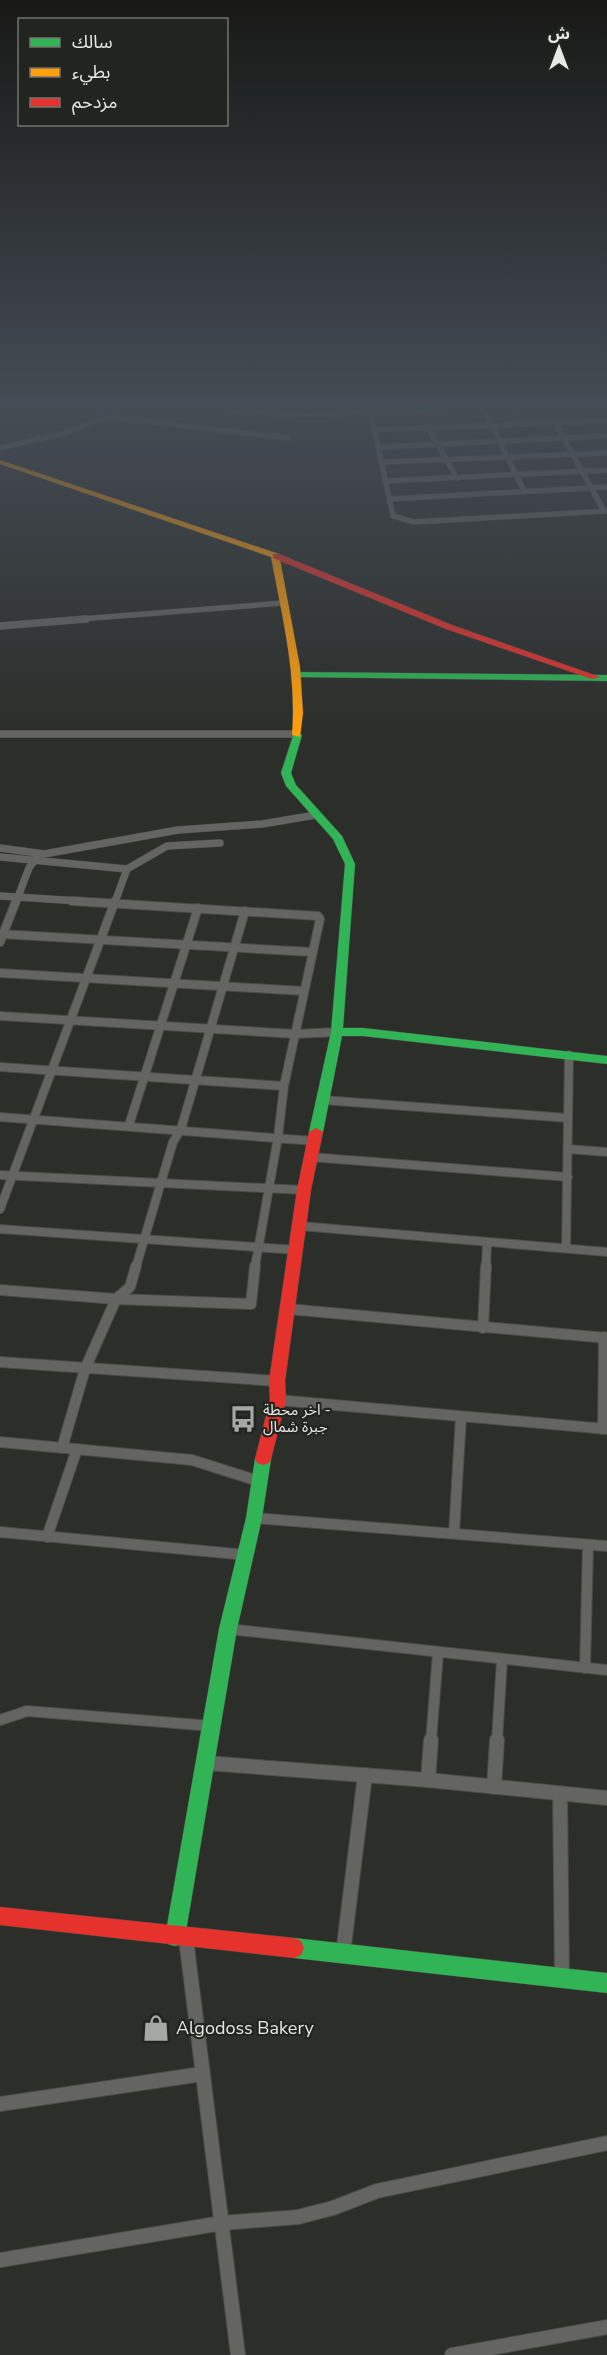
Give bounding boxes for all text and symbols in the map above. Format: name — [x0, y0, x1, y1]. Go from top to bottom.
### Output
legend — [18, 18, 228, 126]
north arrow — [529, 18, 589, 78]
text: ش — [548, 23, 570, 45]
text: سالك — [72, 30, 113, 54]
text: بطيء — [72, 60, 110, 85]
text: مزدحم — [72, 90, 117, 115]
place label: اخر محطة - جبرة شمال — [263, 1400, 331, 1437]
bus stop icon: اخر محطة - جبرة شمال — [228, 1404, 258, 1434]
shop icon: Algodoss Bakery — [141, 2013, 171, 2043]
place label: Algodoss Bakery — [176, 2016, 314, 2040]

